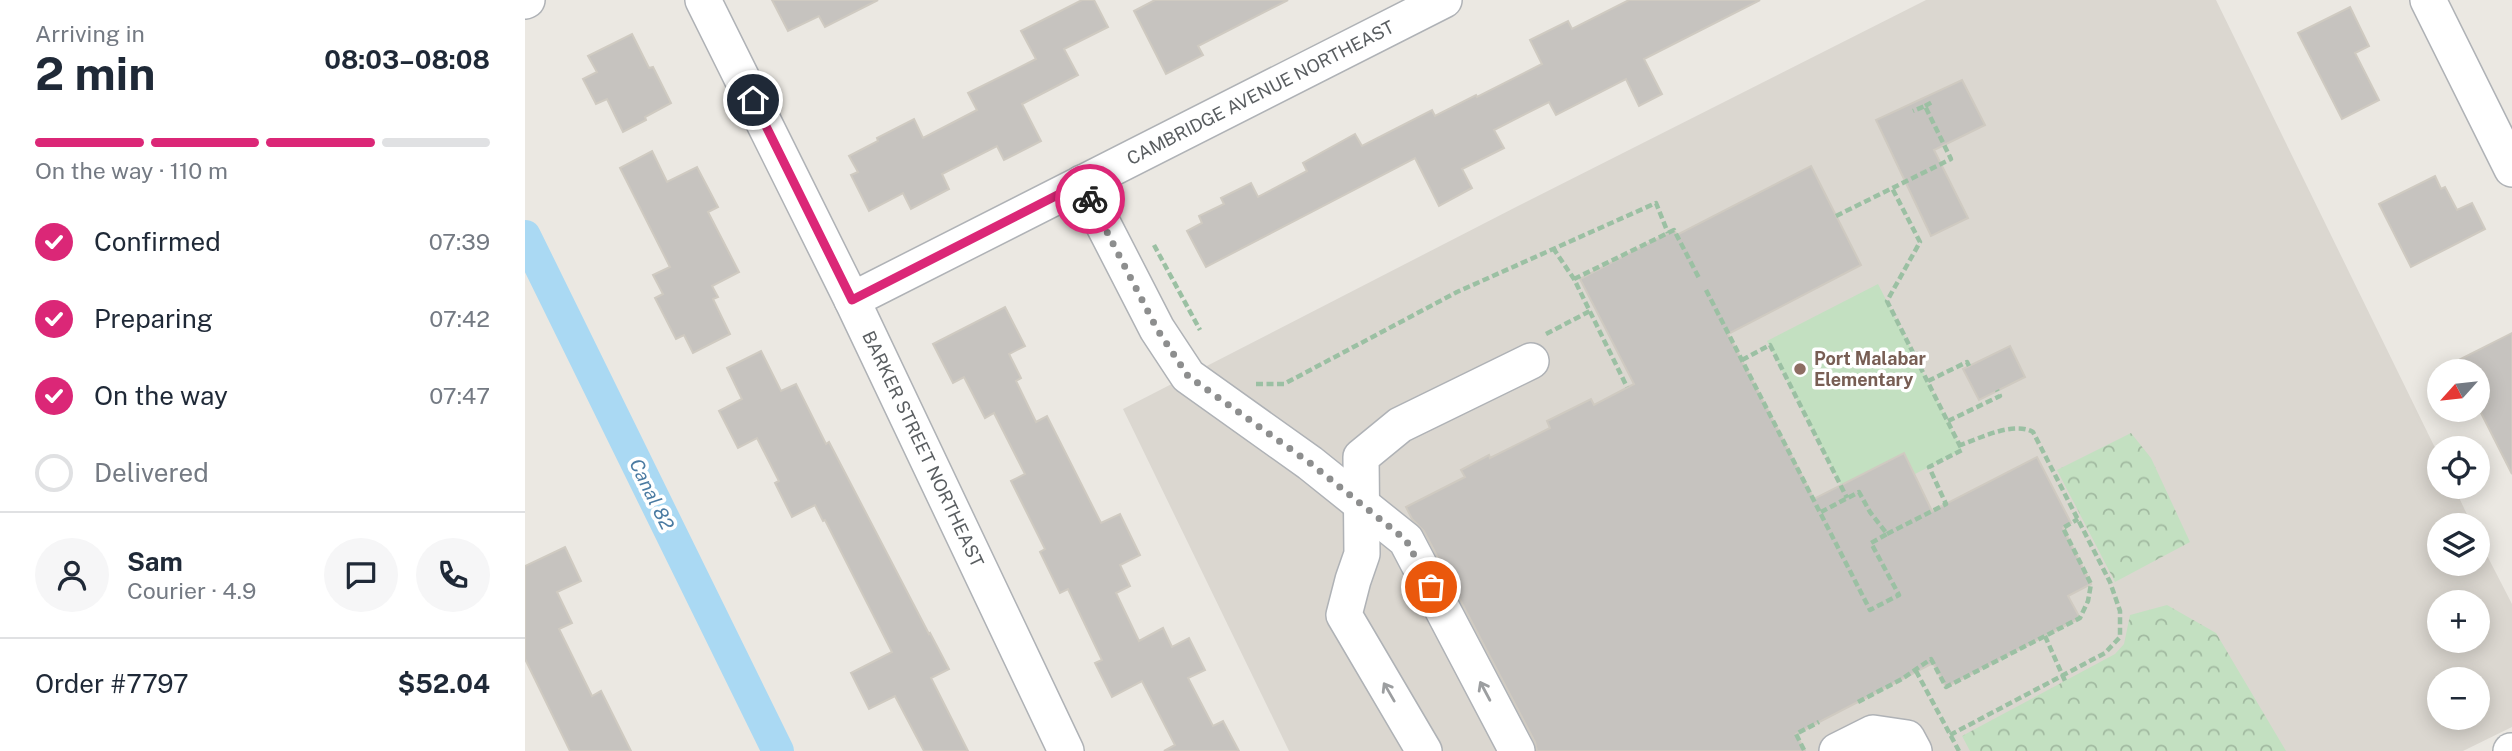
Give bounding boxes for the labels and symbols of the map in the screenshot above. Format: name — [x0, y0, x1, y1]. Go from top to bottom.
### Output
street label: CAMBRIDGE AVENUE NORTHEAST — [1123, 16, 1398, 169]
pin — [723, 70, 783, 130]
courier — [1055, 164, 1125, 234]
street label: BARKER STREET NORTHEAST — [858, 327, 988, 571]
place label: Port Malabar Elementary — [1814, 348, 1926, 390]
north arrow — [2427, 359, 2490, 422]
marker: Port Malabar Elementary — [1792, 361, 1808, 377]
water label: Canal 82 — [625, 455, 679, 533]
pin — [1401, 557, 1461, 617]
one-way arrow — [1478, 681, 1492, 701]
one-way arrow — [1382, 682, 1395, 703]

